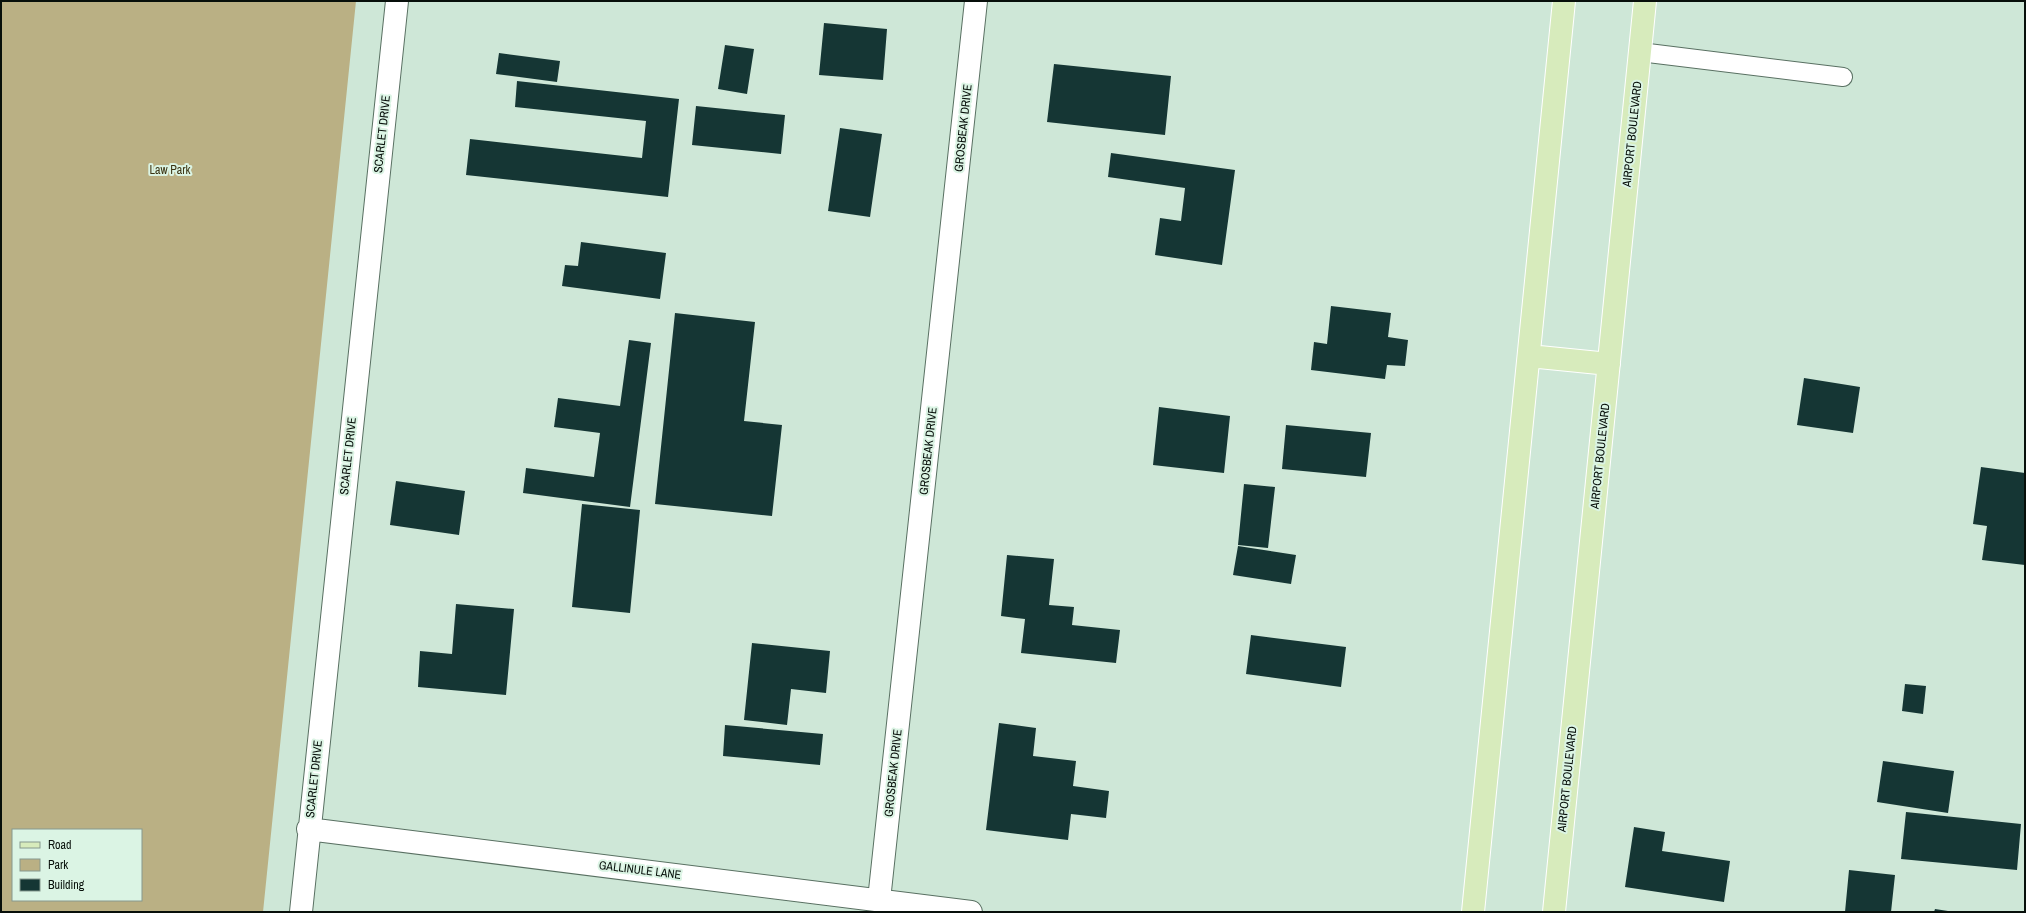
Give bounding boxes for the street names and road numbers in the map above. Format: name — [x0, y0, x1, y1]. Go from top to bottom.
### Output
street label: AIRPORT BOULEVARD — [1618, 80, 1646, 189]
street label: GROSBEAK DRIVE — [950, 83, 976, 173]
street label: SCARLET DRIVE — [370, 94, 394, 174]
street label: AIRPORT BOULEVARD — [1586, 402, 1614, 511]
street label: GROSBEAK DRIVE — [915, 406, 941, 496]
street label: SCARLET DRIVE — [336, 416, 360, 496]
street label: AIRPORT BOULEVARD — [1553, 725, 1581, 834]
street label: GROSBEAK DRIVE — [880, 728, 906, 818]
street label: SCARLET DRIVE — [302, 739, 326, 819]
street label: GALLINULE LANE — [598, 857, 682, 883]

